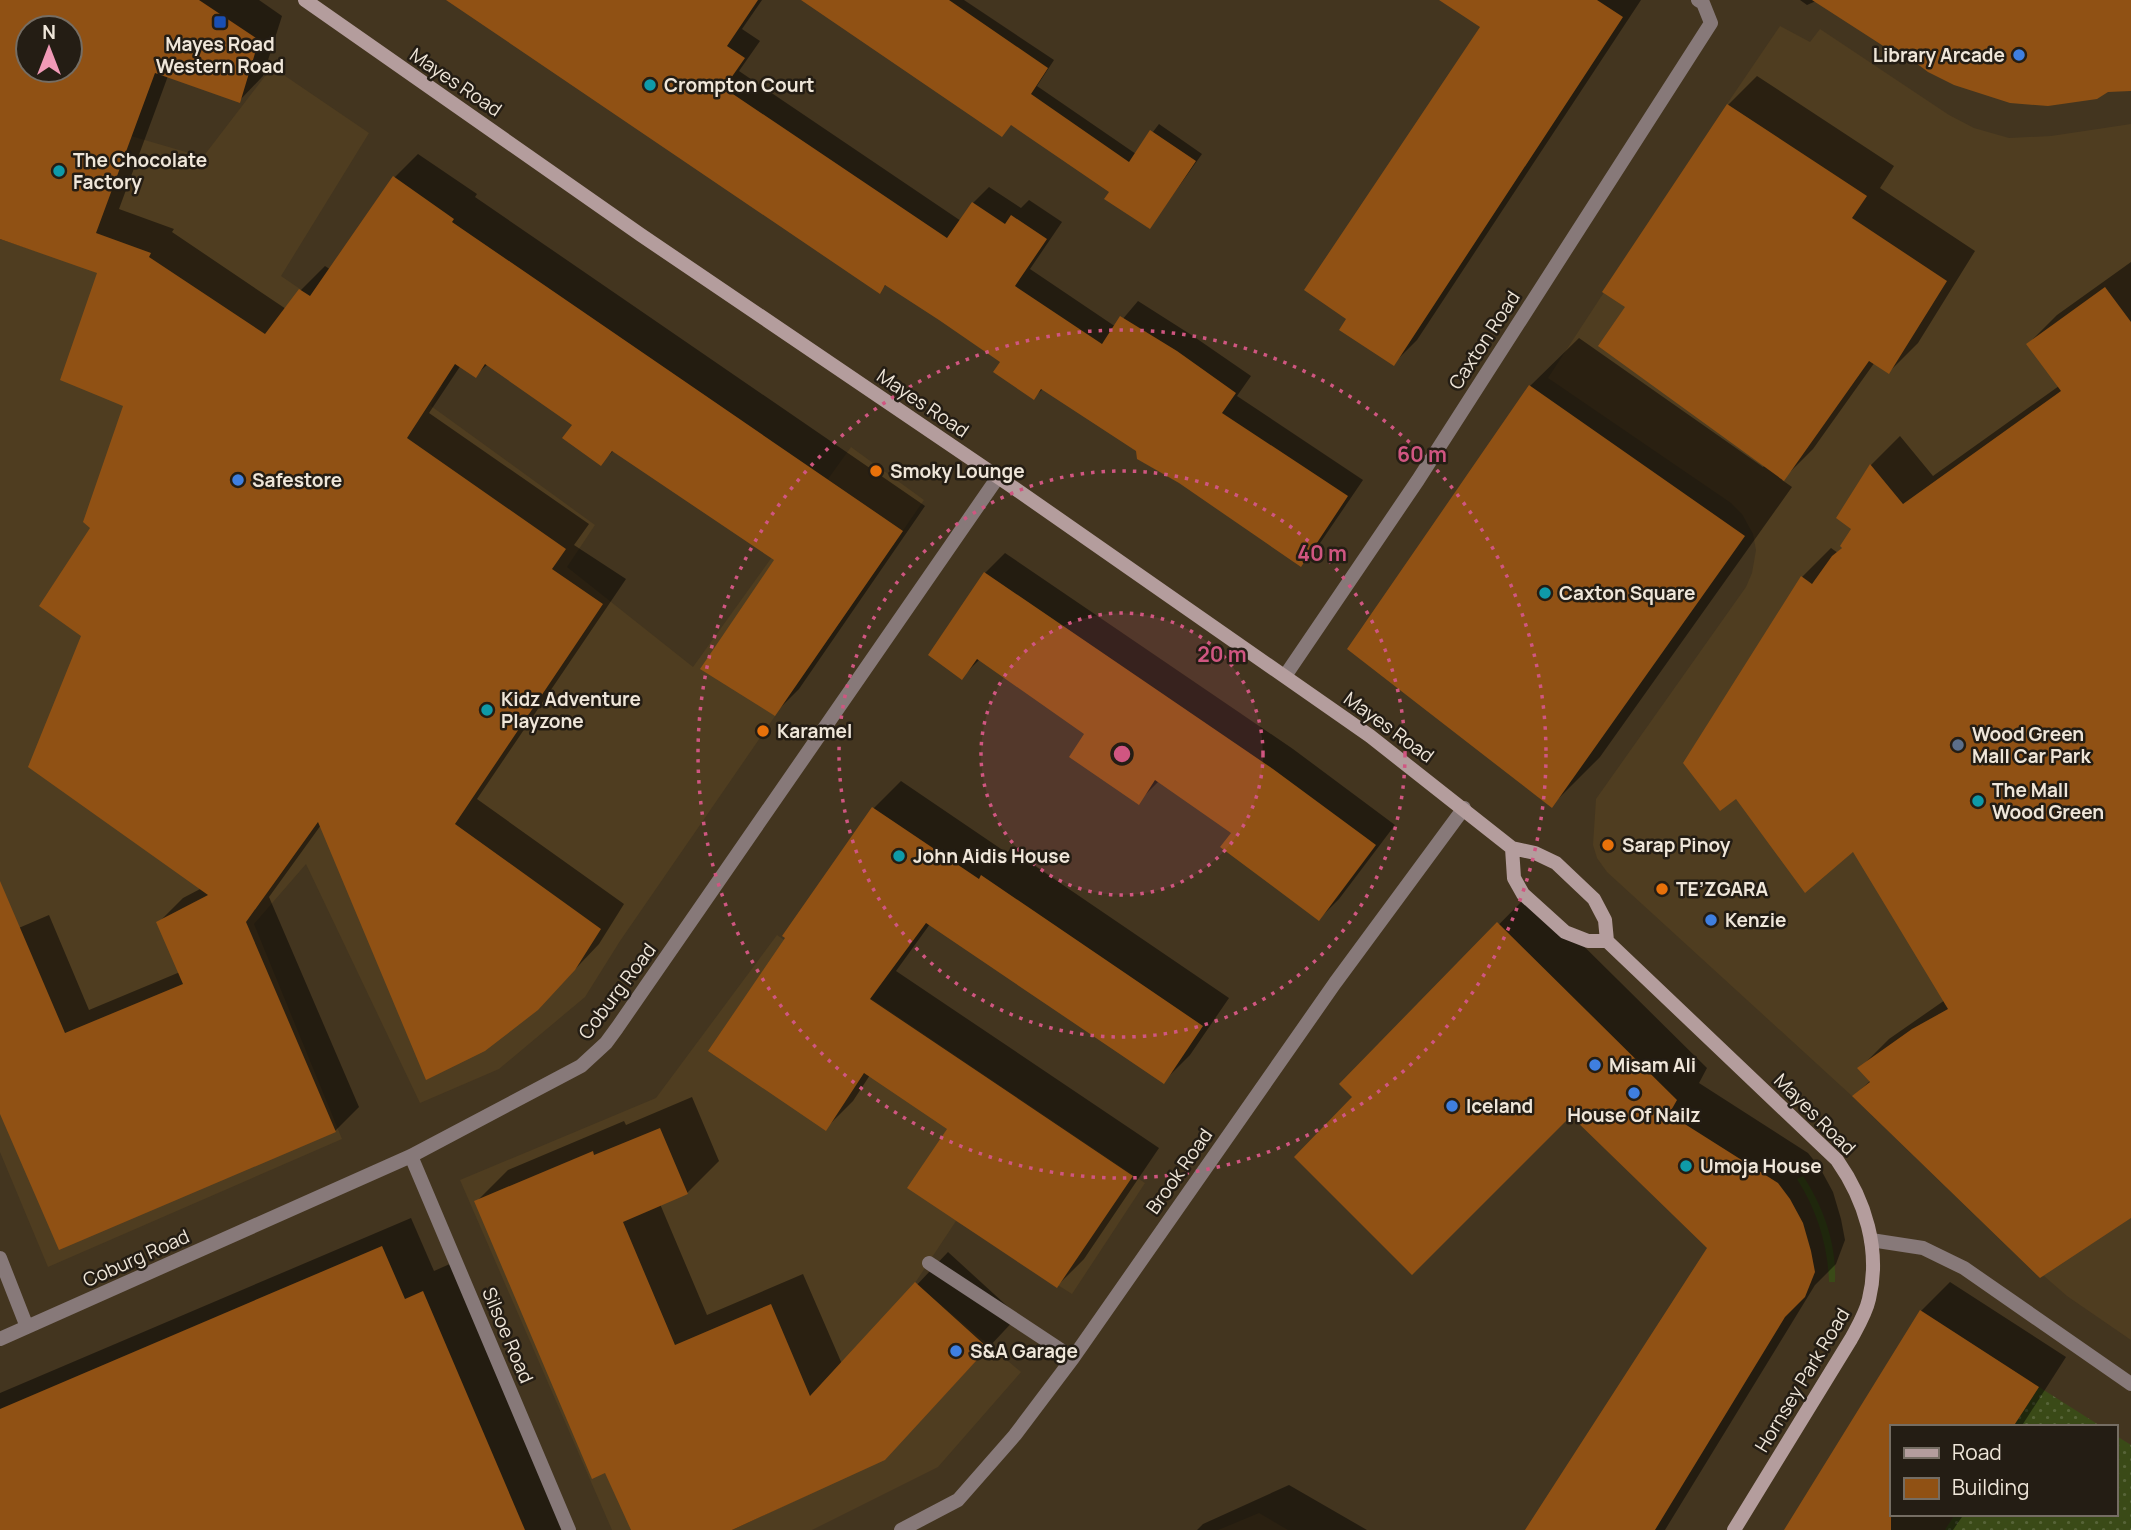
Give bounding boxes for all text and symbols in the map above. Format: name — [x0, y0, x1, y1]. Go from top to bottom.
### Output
north arrow — [14, 14, 84, 84]
marker: Mayes Road Western Road — [212, 14, 228, 30]
text: N — [42, 19, 56, 45]
place label: Mayes Road Western Road — [156, 31, 284, 79]
street label: Mayes Road — [405, 42, 507, 122]
place label: Library Arcade — [1873, 42, 2005, 68]
marker: Library Arcade — [2011, 47, 2027, 63]
place label: Crompton Court — [664, 72, 815, 98]
marker: Crompton Court — [642, 77, 658, 93]
place label: The Chocolate Factory — [73, 147, 207, 195]
marker: The Chocolate Factory — [51, 163, 67, 179]
street label: Caxton Road — [1442, 286, 1526, 394]
street label: Mayes Road — [872, 363, 974, 443]
text: 60 m — [1397, 440, 1447, 468]
place label: Smoky Lounge — [890, 458, 1025, 484]
marker: Smoky Lounge — [868, 463, 884, 479]
place label: Safestore — [252, 467, 342, 493]
marker: Safestore — [230, 472, 246, 488]
text: 40 m — [1297, 539, 1347, 567]
place label: Caxton Square — [1559, 580, 1696, 606]
marker: Caxton Square — [1537, 585, 1553, 601]
text: 20 m — [1197, 640, 1247, 668]
street label: Mayes Road — [1339, 685, 1439, 769]
place label: Kidz Adventure Playzone — [501, 686, 641, 734]
marker: Kidz Adventure Playzone — [479, 702, 495, 718]
place label: Karamel — [777, 718, 852, 744]
place label: Wood Green Mall Car Park — [1972, 721, 2091, 769]
marker: Karamel — [755, 723, 771, 739]
marker: Wood Green Mall Car Park — [1950, 737, 1966, 753]
centre of rings — [1110, 742, 1134, 766]
place label: The Mall Wood Green — [1992, 777, 2104, 825]
marker: The Mall Wood Green — [1970, 793, 1986, 809]
place label: Sarap Pinoy — [1622, 832, 1731, 858]
marker: Sarap Pinoy — [1600, 837, 1616, 853]
place label: John Aidis House — [913, 843, 1070, 869]
marker: John Aidis House — [891, 848, 907, 864]
place label: TE’ZGARA — [1676, 876, 1768, 902]
marker: TE’ZGARA — [1654, 881, 1670, 897]
place label: Kenzie — [1725, 907, 1786, 933]
marker: Kenzie — [1703, 912, 1719, 928]
street label: Coburg Road — [572, 938, 662, 1044]
place label: Misam Ali — [1609, 1052, 1696, 1078]
marker: Misam Ali — [1587, 1057, 1603, 1073]
street label: Mayes Road — [1769, 1068, 1861, 1160]
marker: House Of Nailz — [1626, 1085, 1642, 1101]
place label: Iceland — [1466, 1093, 1533, 1119]
marker: Iceland — [1444, 1098, 1460, 1114]
place label: House Of Nailz — [1567, 1102, 1701, 1128]
street label: Brook Road — [1140, 1123, 1218, 1219]
place label: Umoja House — [1700, 1153, 1822, 1179]
marker: Umoja House — [1678, 1158, 1694, 1174]
street label: Coburg Road — [79, 1223, 193, 1293]
street label: Silsoe Road — [476, 1283, 540, 1387]
street label: Hornsey Park Road — [1749, 1303, 1855, 1457]
place label: S&A Garage — [970, 1338, 1078, 1364]
marker: S&A Garage — [948, 1343, 964, 1359]
legend — [1890, 1425, 2117, 1516]
text: Road — [1952, 1438, 2002, 1466]
text: Building — [1952, 1473, 2029, 1501]

